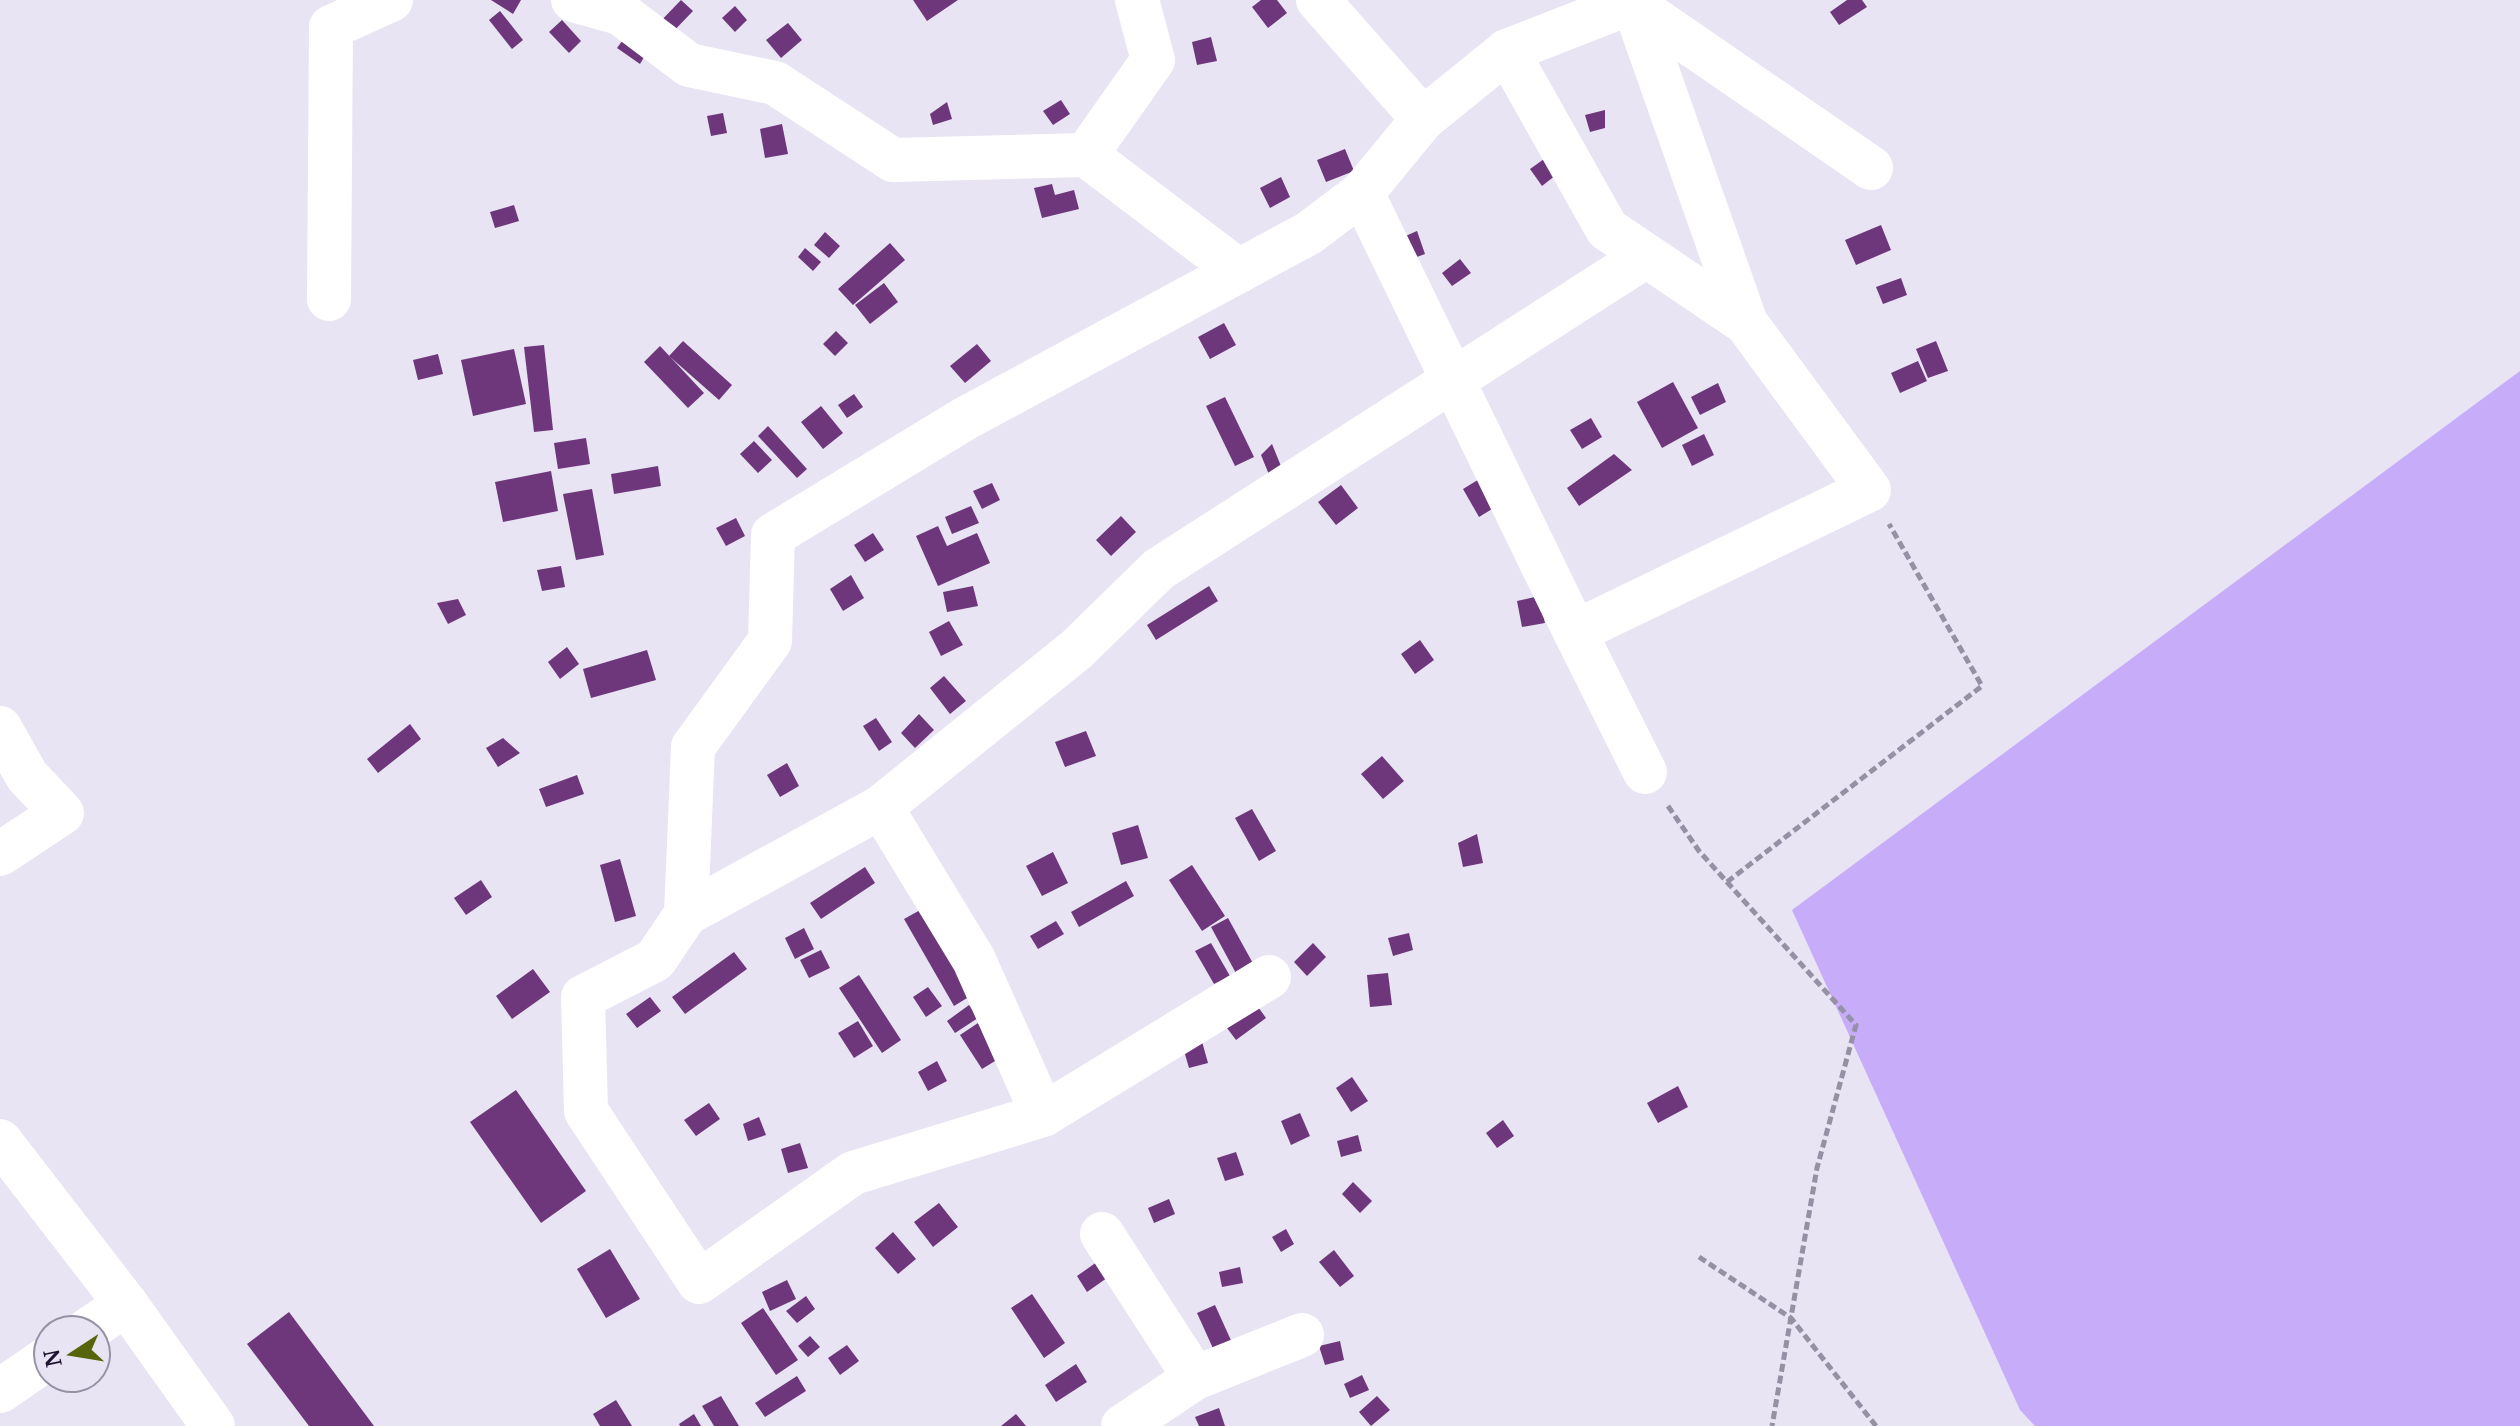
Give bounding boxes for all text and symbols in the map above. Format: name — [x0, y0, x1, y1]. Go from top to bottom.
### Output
north arrow — [32, 1314, 112, 1394]
text: N — [35, 1347, 68, 1370]

